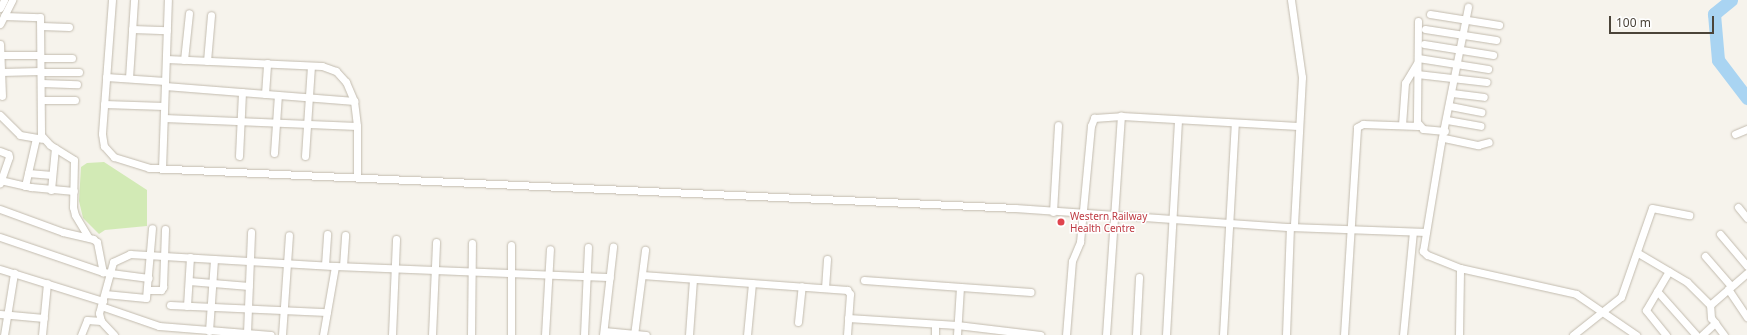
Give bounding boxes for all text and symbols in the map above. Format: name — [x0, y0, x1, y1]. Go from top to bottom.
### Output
scale bar — [1611, 8, 1716, 34]
text: 100 m — [1616, 14, 1651, 31]
place label: Western Railway Health Centre — [1070, 210, 1147, 234]
marker: Western Railway Health Centre — [1055, 216, 1067, 228]

